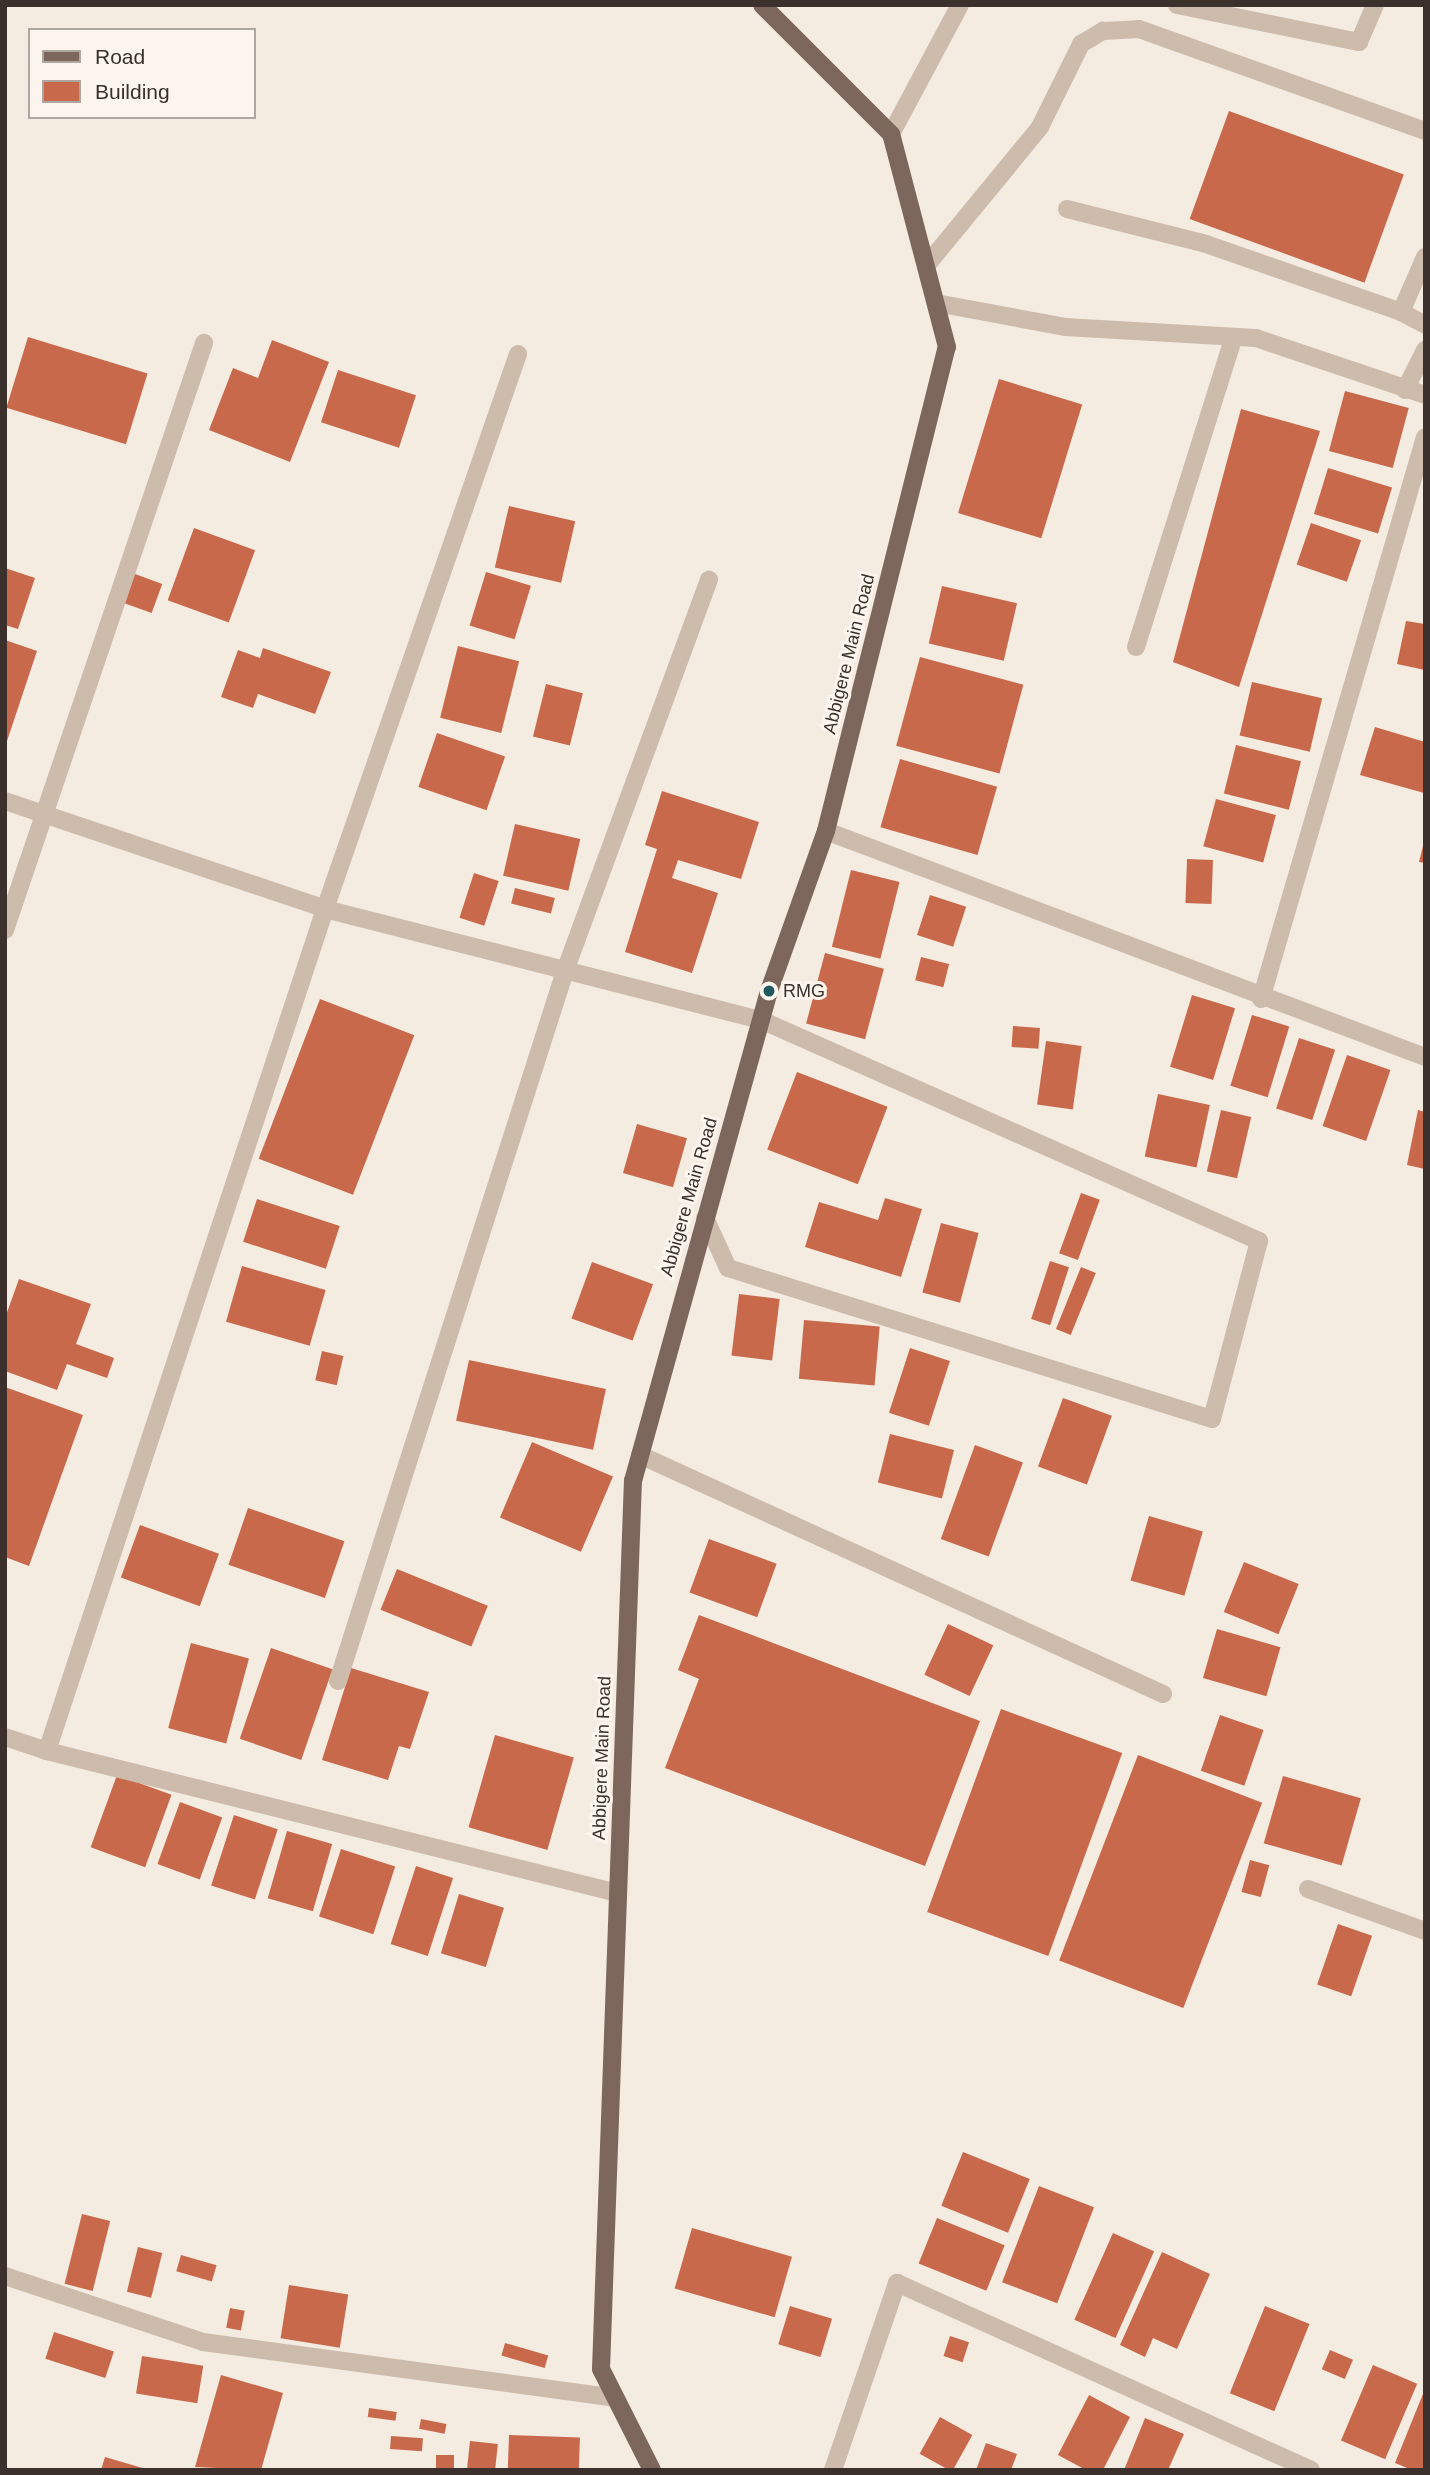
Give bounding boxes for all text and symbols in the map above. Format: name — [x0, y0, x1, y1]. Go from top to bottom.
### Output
legend — [28, 28, 256, 119]
text: Road — [95, 45, 145, 68]
text: Building — [95, 80, 170, 103]
street label: Abbigere Main Road — [819, 572, 879, 736]
place label: RMG — [783, 980, 825, 1002]
marker: RMG — [761, 983, 777, 999]
street label: Abbigere Main Road — [656, 1115, 722, 1279]
street label: Abbigere Main Road — [588, 1676, 616, 1840]

